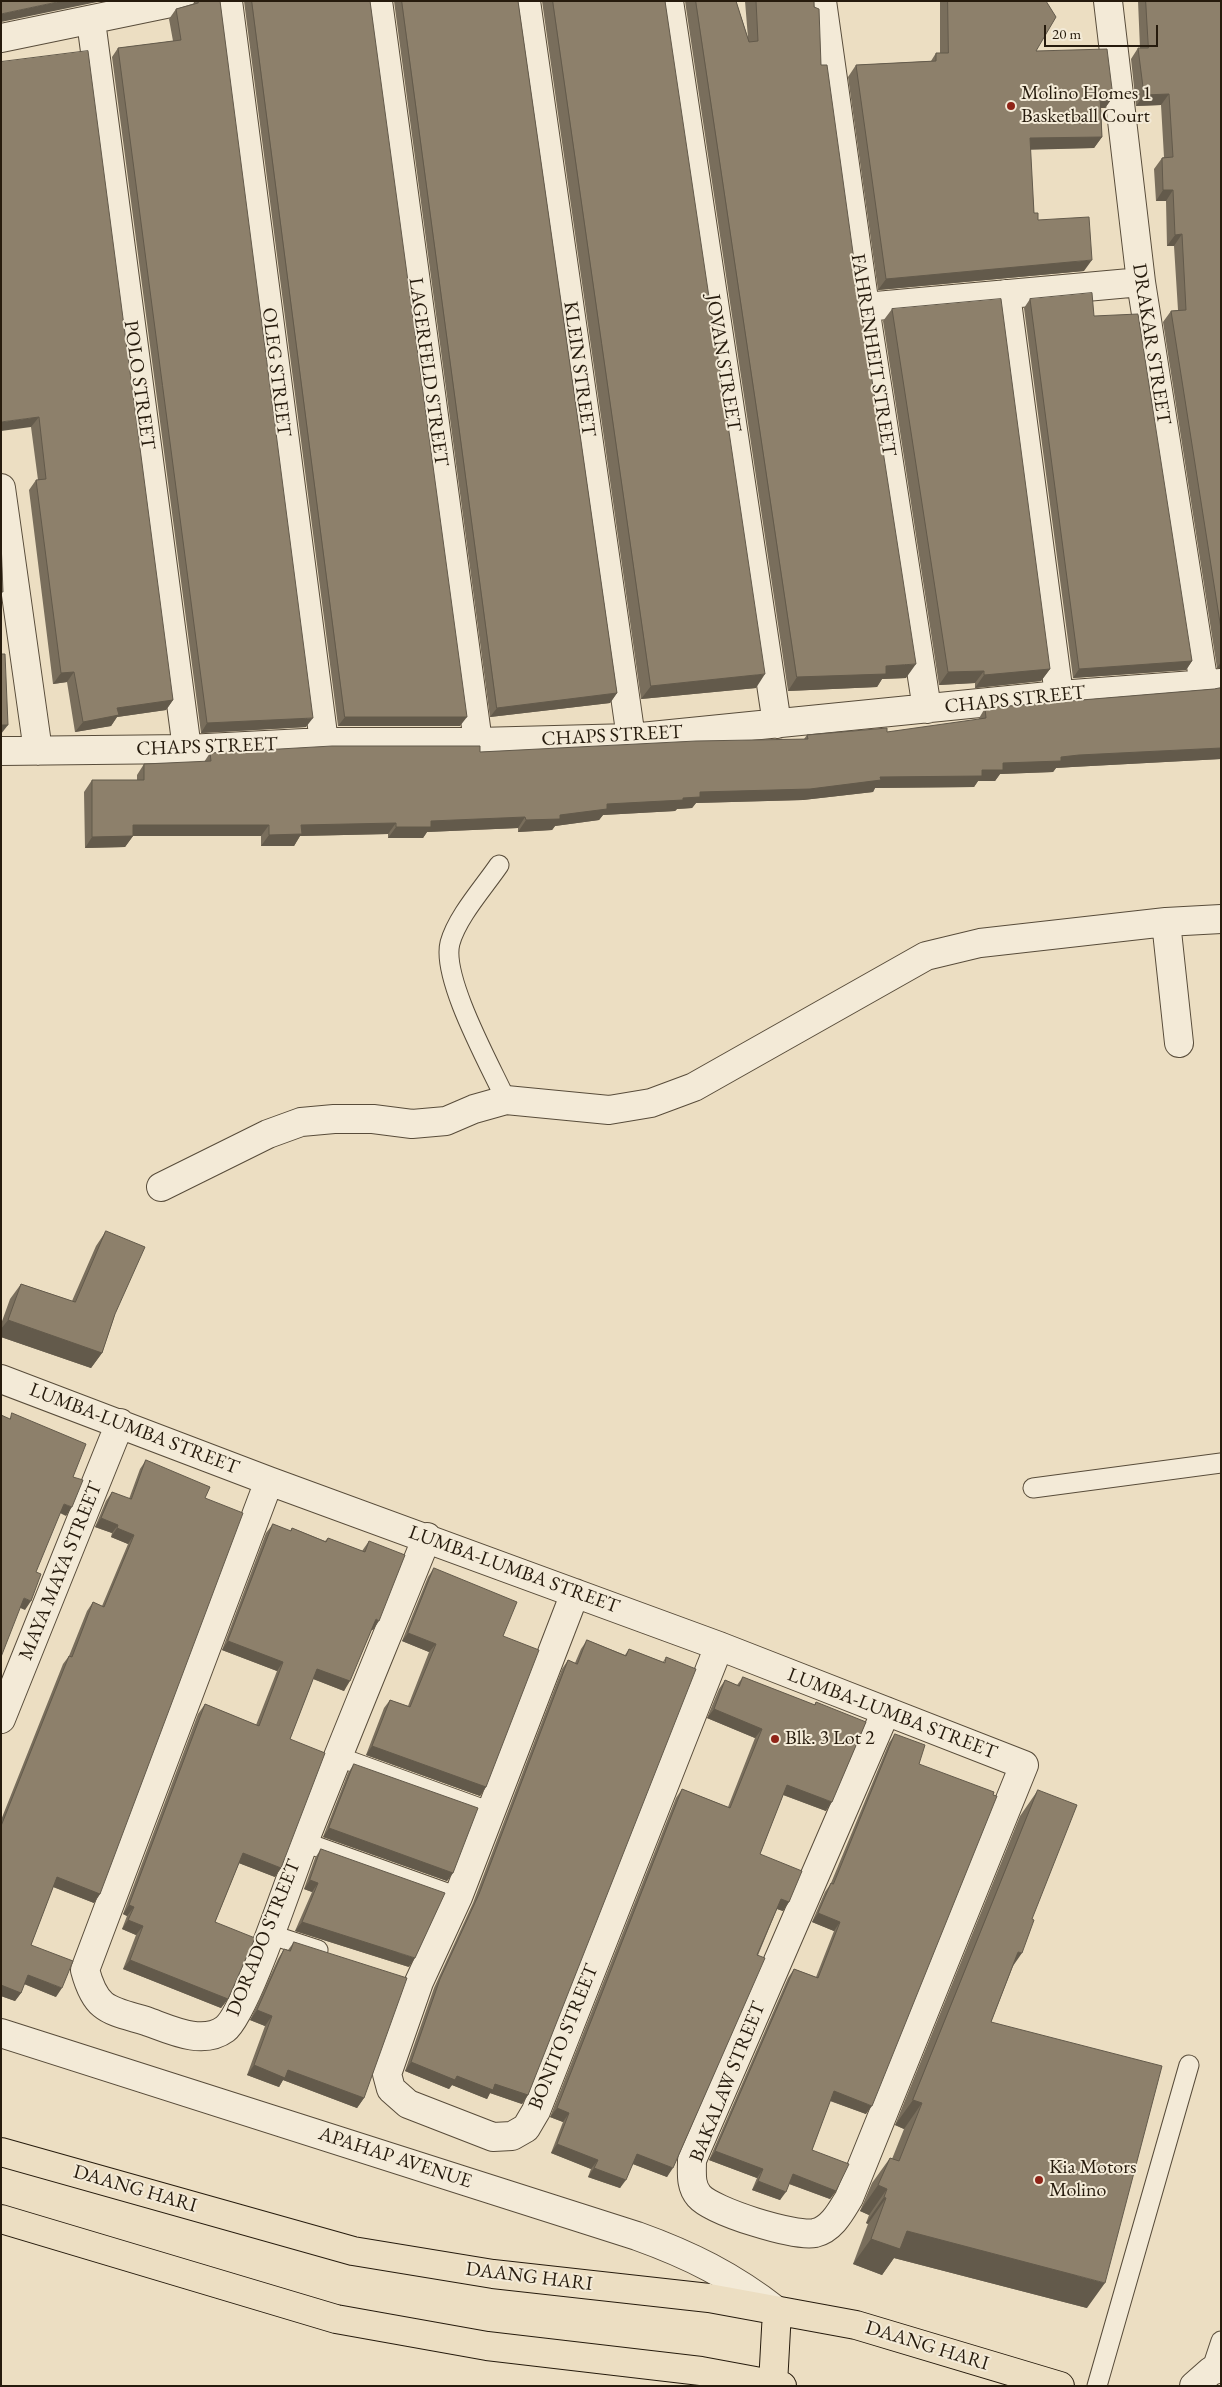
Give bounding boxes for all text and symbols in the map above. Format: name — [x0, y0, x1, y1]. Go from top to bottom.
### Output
scale bar — [1047, 15, 1161, 47]
text: 20 m — [1052, 24, 1081, 43]
place label: Molino Homes 1 Basketball Court — [1021, 82, 1152, 129]
marker: Molino Homes 1 Basketball Court — [1005, 100, 1017, 112]
street label: FAHRENHEIT STREET — [845, 252, 901, 458]
street label: DRAKAR STREET — [1126, 262, 1176, 426]
street label: LAGERFELD STREET — [403, 276, 453, 468]
street label: JOVAN STREET — [700, 293, 746, 433]
street label: KLEIN STREET — [558, 300, 600, 438]
street label: OLEG STREET — [256, 306, 296, 438]
street label: POLO STREET — [118, 319, 160, 451]
street label: CHAPS STREET — [943, 681, 1087, 719]
street label: CHAPS STREET — [541, 720, 683, 752]
street label: CHAPS STREET — [136, 733, 278, 761]
street label: LUMBA-LUMBA STREET — [26, 1378, 242, 1480]
street label: MAYA MAYA STREET — [14, 1478, 108, 1664]
street label: LUMBA-LUMBA STREET — [405, 1521, 623, 1619]
street label: LUMBA-LUMBA STREET — [784, 1663, 1000, 1765]
place label: Blk. 3 Lot 2 — [785, 1727, 875, 1751]
marker: Blk. 3 Lot 2 — [769, 1733, 781, 1745]
street label: DORADO STREET — [222, 1856, 306, 2020]
street label: BONITO STREET — [524, 1961, 604, 2113]
street label: BAKALAW STREET — [685, 1998, 771, 2166]
street label: APAHAP AVENUE — [315, 2122, 475, 2194]
place label: Kia Motors Molino — [1049, 2156, 1136, 2203]
street label: DAANG HARI — [70, 2160, 200, 2218]
marker: Kia Motors Molino — [1033, 2174, 1045, 2186]
street label: DAANG HARI — [464, 2257, 594, 2297]
street label: DAANG HARI — [862, 2316, 992, 2376]

